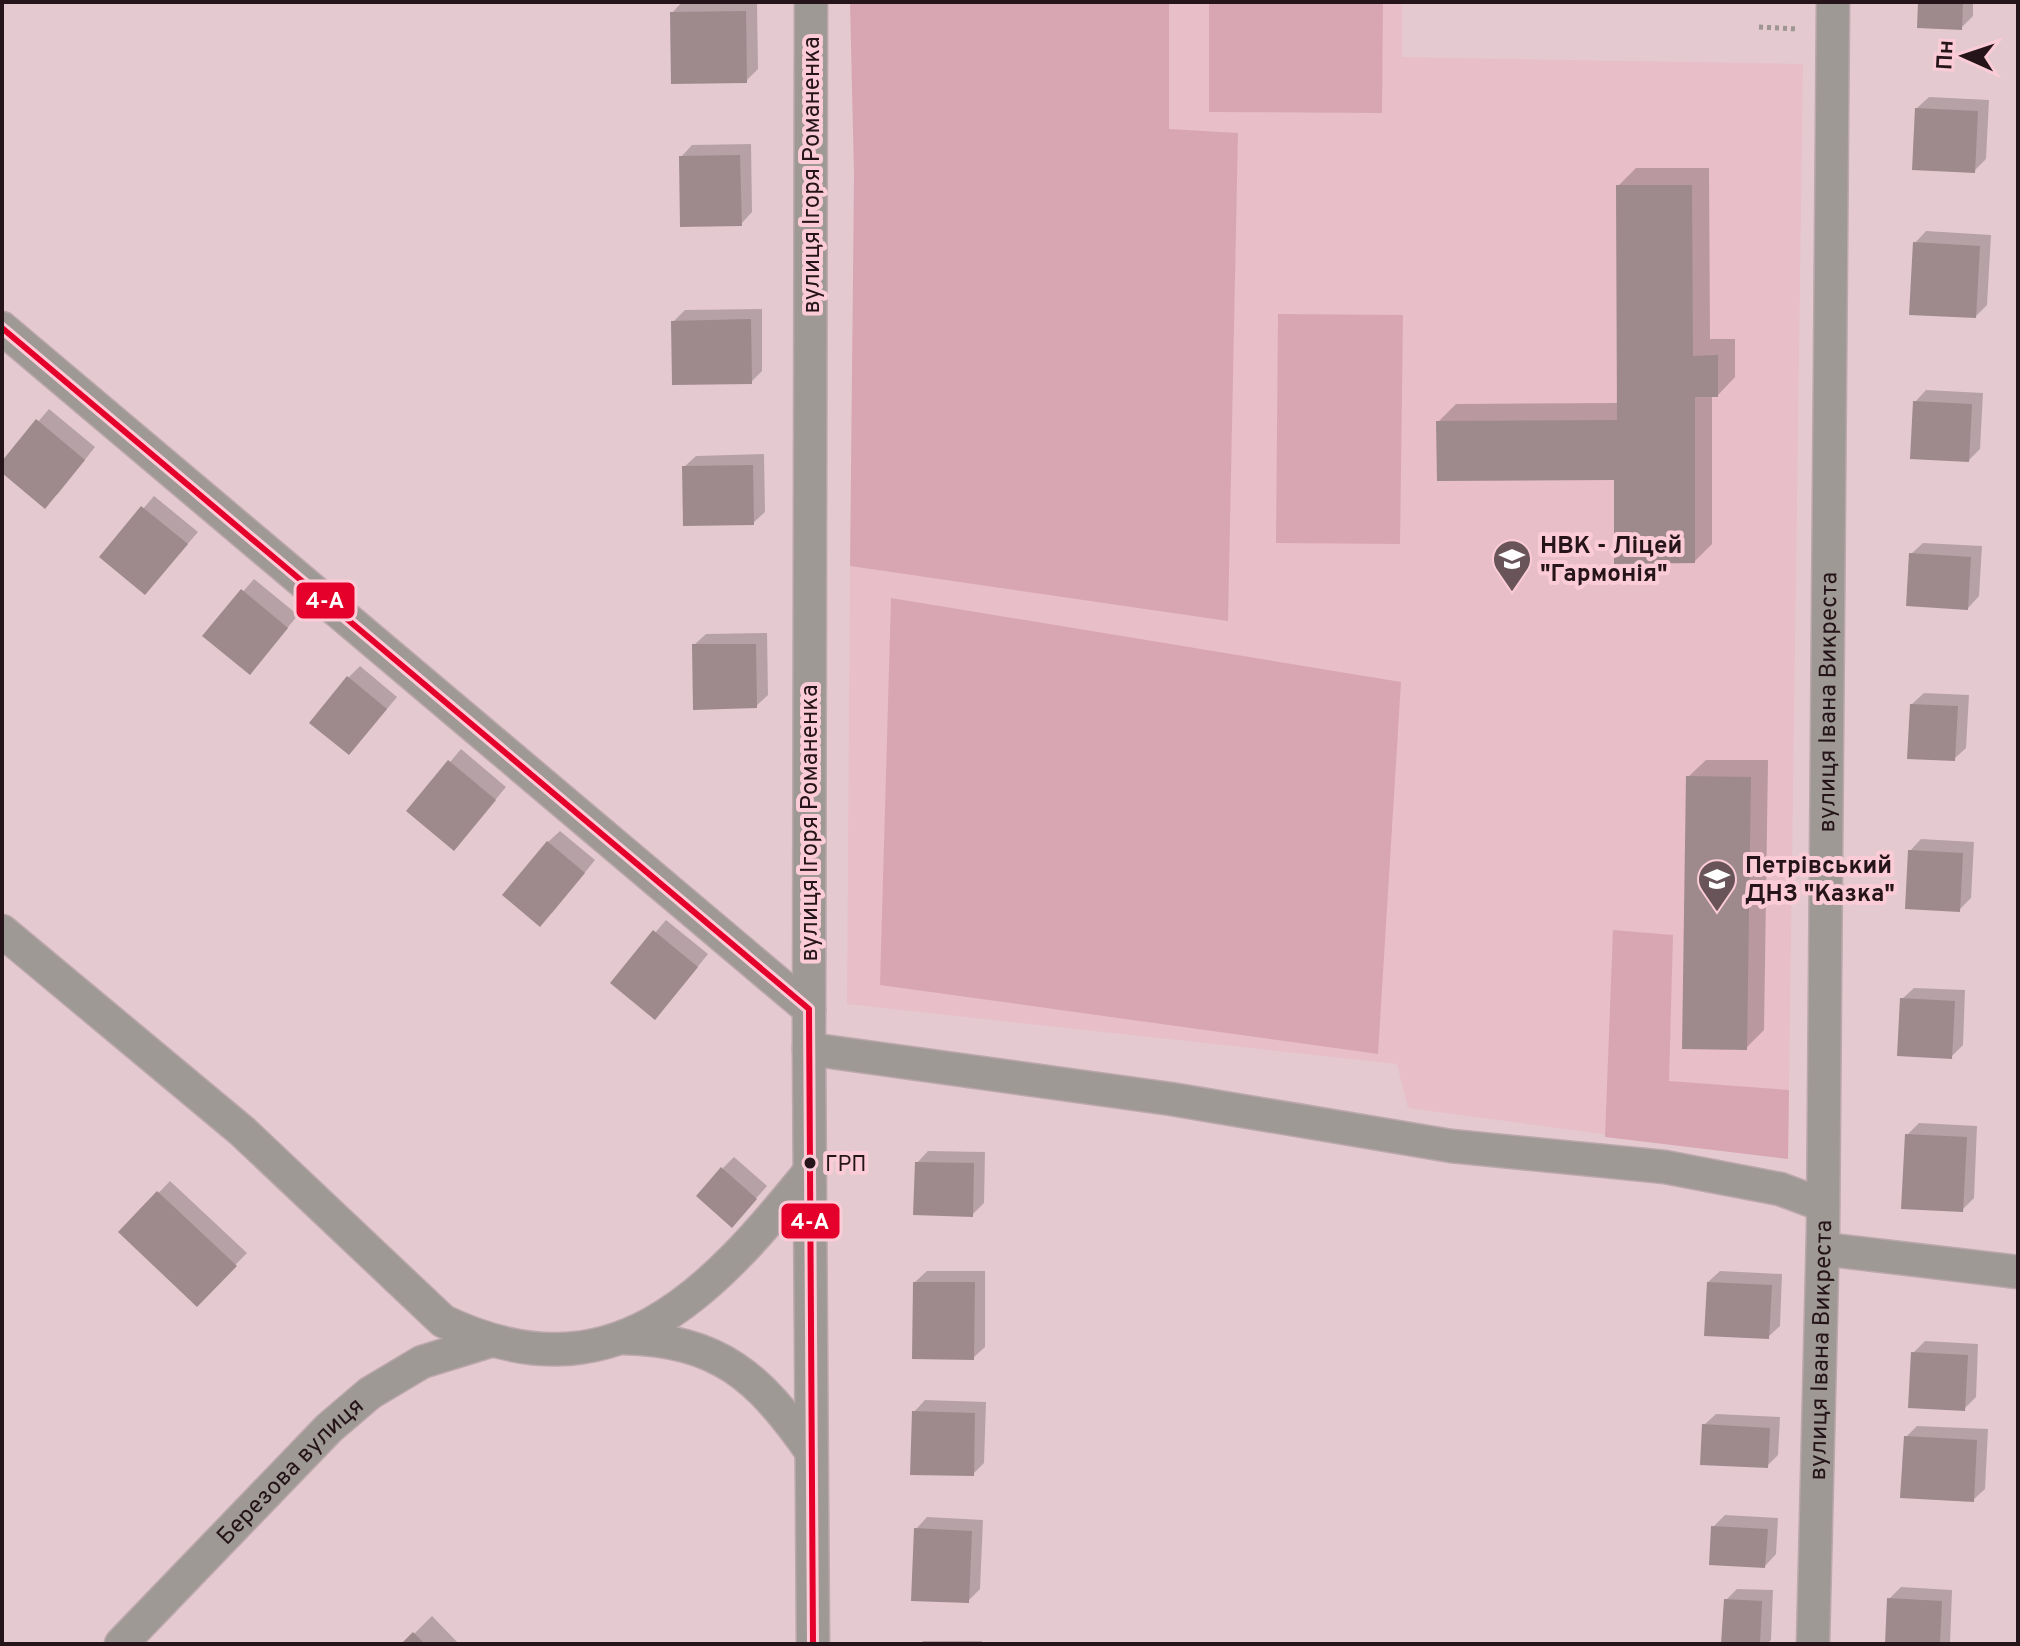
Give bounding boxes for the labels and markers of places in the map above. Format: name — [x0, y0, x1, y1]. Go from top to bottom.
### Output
place label: НВК - Ліцей "Гармонія" — [1540, 532, 1682, 590]
school or university icon: НВК - Ліцей "Гармонія" — [1491, 538, 1533, 593]
place label: Петрівський ДНЗ "Казка" — [1745, 852, 1895, 910]
school or university icon: Петрівський ДНЗ "Казка" — [1696, 858, 1738, 913]
place label: ГРП — [825, 1152, 867, 1179]
marker: ГРП — [802, 1155, 818, 1171]

